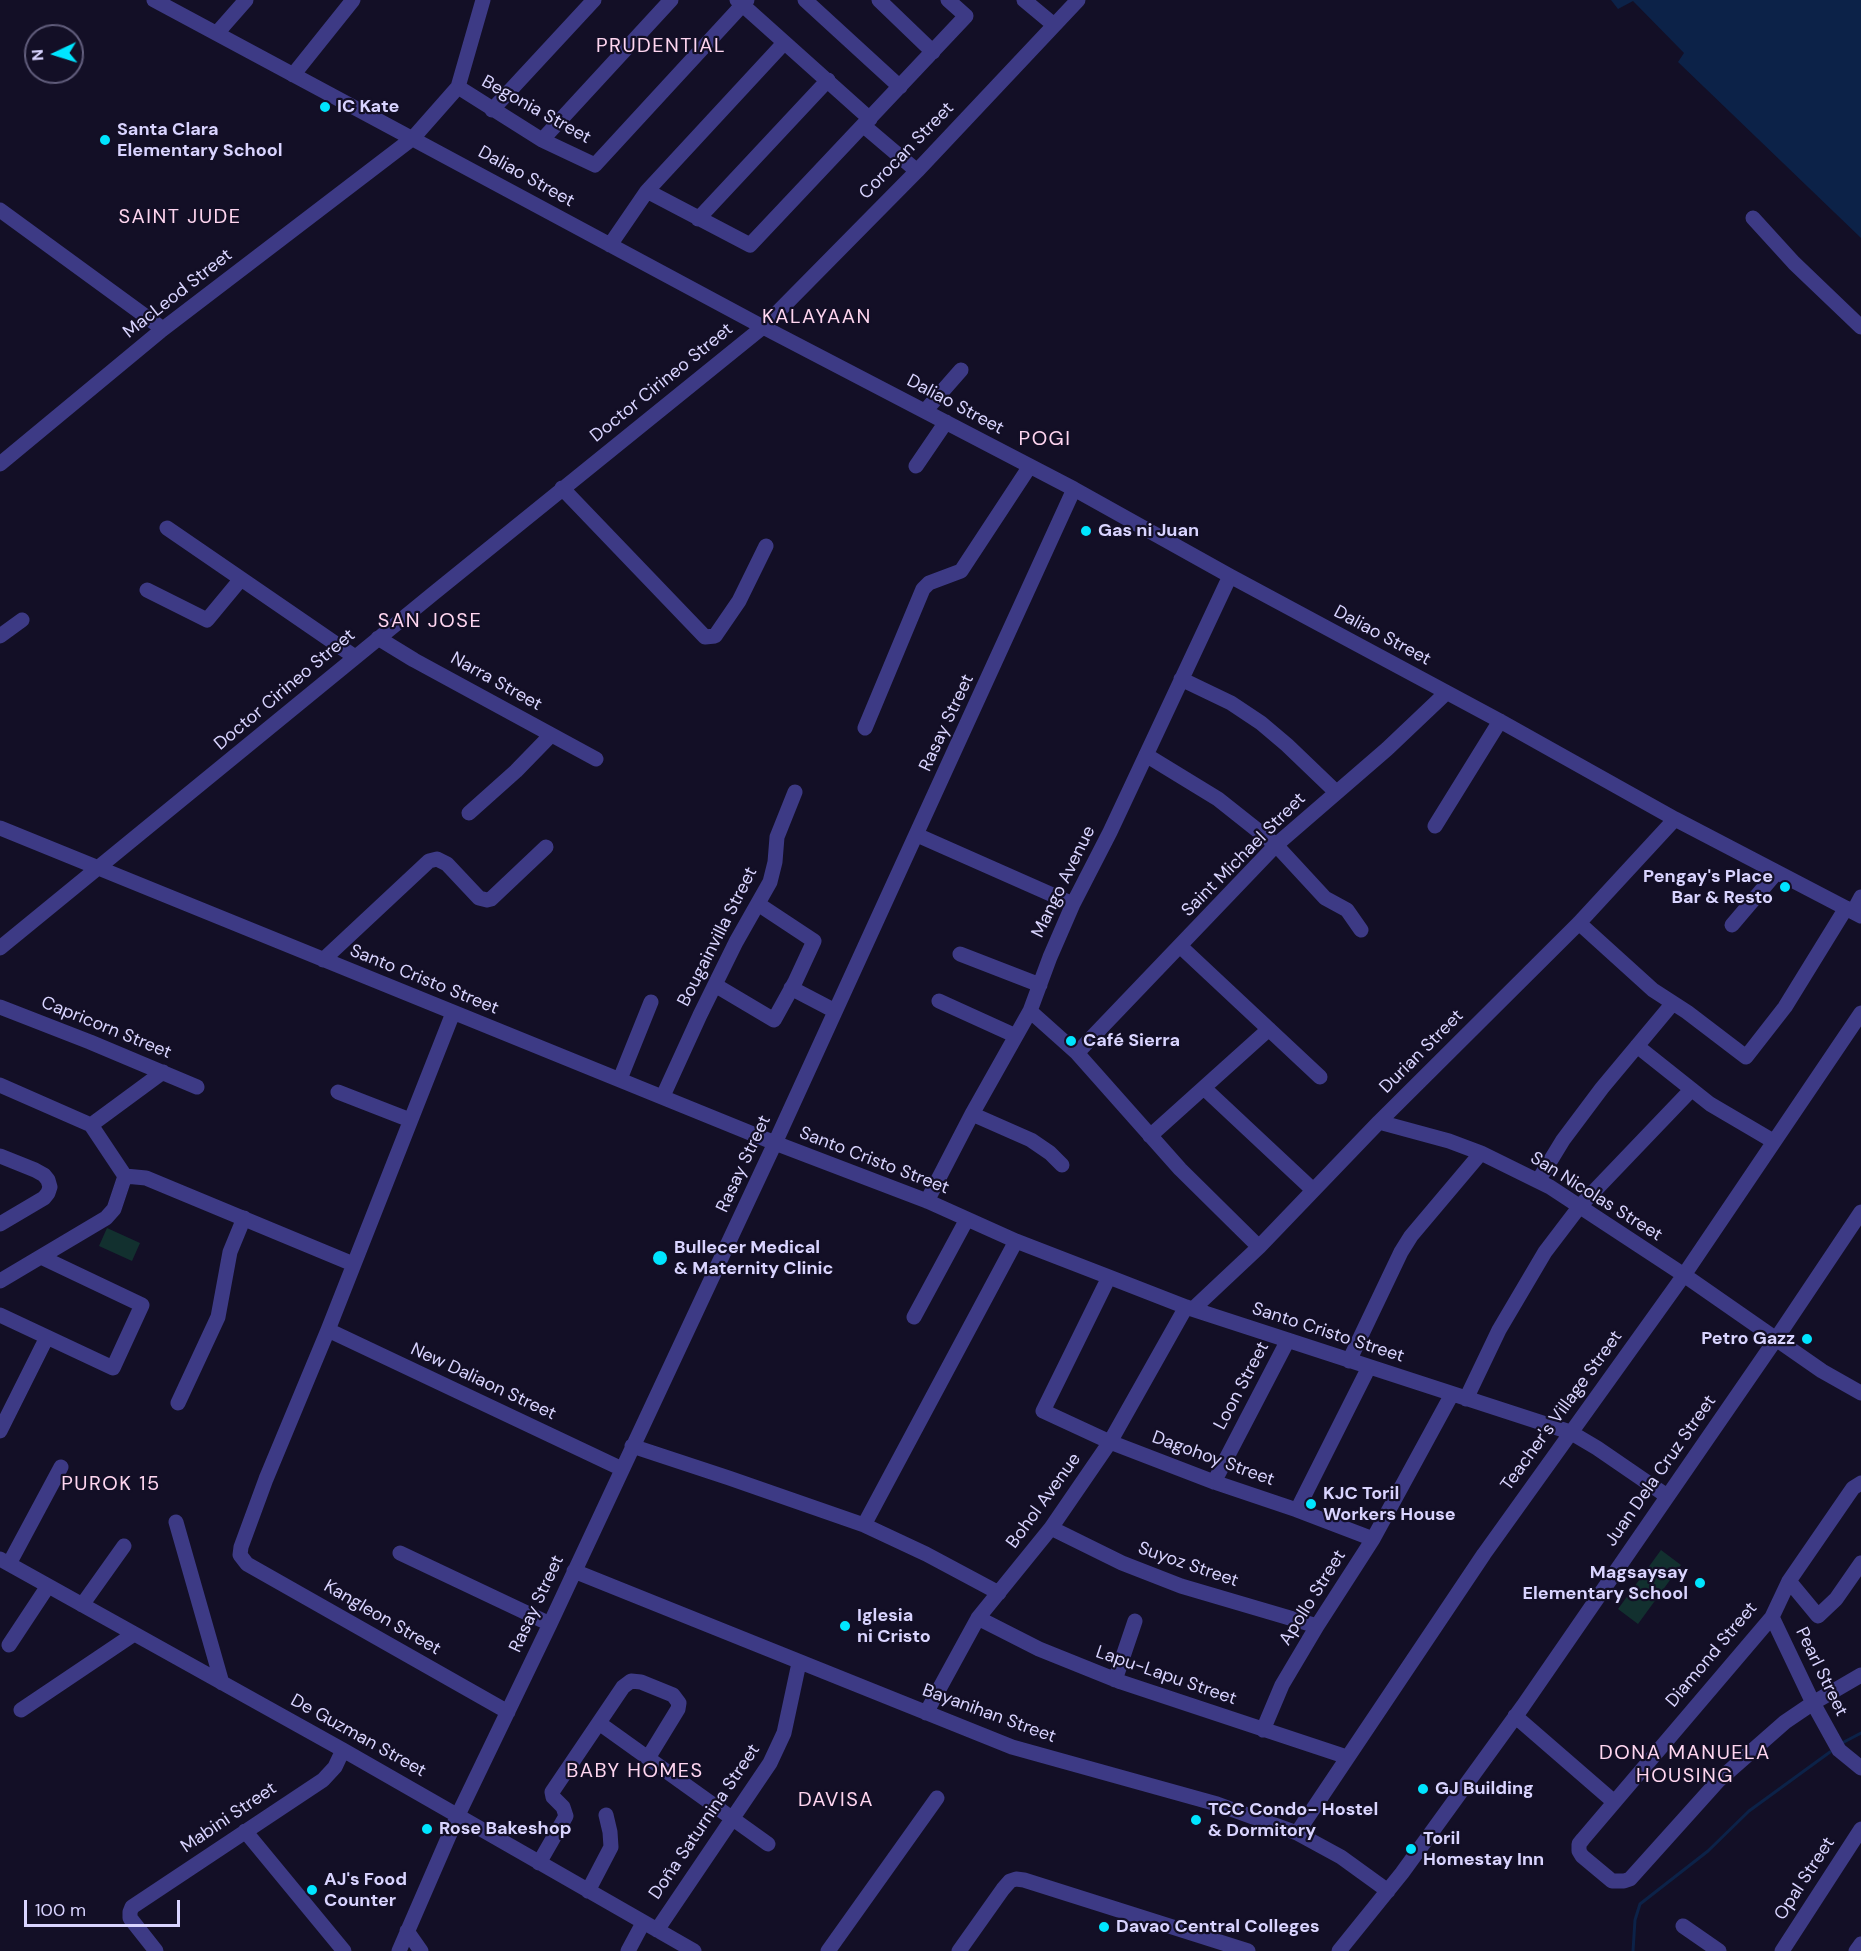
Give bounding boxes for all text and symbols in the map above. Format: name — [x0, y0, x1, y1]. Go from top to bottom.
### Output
north arrow — [24, 24, 84, 84]
district label: PRUDENTIAL — [596, 35, 726, 59]
text: N — [27, 49, 48, 62]
street label: Begonia Street — [478, 71, 594, 149]
place label: IC Kate — [337, 96, 399, 118]
street label: Corocan Street — [855, 98, 959, 204]
marker: IC Kate — [318, 100, 332, 114]
place label: Santa Clara Elementary School — [117, 119, 283, 162]
marker: Santa Clara Elementary School — [98, 133, 112, 147]
street label: Daliao Street — [474, 142, 578, 212]
district label: SAINT JUDE — [118, 206, 242, 230]
street label: MacLeod Street — [119, 245, 237, 343]
district label: KALAYAAN — [762, 306, 872, 330]
street label: Doctor Cirineo Street — [586, 319, 738, 447]
street label: Daliao Street — [903, 370, 1007, 440]
district label: POGI — [1019, 428, 1071, 452]
place label: Gas ni Juan — [1098, 520, 1199, 542]
marker: Gas ni Juan — [1079, 524, 1093, 538]
street label: Daliao Street — [1330, 601, 1434, 671]
district label: SAN JOSE — [378, 610, 482, 634]
street label: Doctor Cirineo Street — [210, 625, 360, 755]
street label: Narra Street — [447, 648, 545, 716]
street label: Rasay Street — [915, 671, 979, 775]
street label: Saint Michael Street — [1177, 788, 1311, 922]
street label: Mango Avenue — [1028, 823, 1100, 941]
street label: Bougainvilla Street — [674, 864, 762, 1010]
place label: Pengay's Place Bar & Resto — [1643, 866, 1773, 908]
marker: Pengay's Place Bar & Resto — [1778, 880, 1792, 894]
street label: Santo Cristo Street — [346, 940, 502, 1020]
street label: Capricorn Street — [38, 992, 174, 1064]
street label: Durian Street — [1376, 1006, 1468, 1098]
place label: Café Sierra — [1083, 1030, 1180, 1052]
marker: Café Sierra — [1064, 1034, 1078, 1048]
street label: Rasay Street — [712, 1112, 776, 1216]
street label: Santo Cristo Street — [796, 1122, 952, 1200]
street label: San Nicolas Street — [1526, 1148, 1666, 1246]
place label: Bullecer Medical & Maternity Clinic — [674, 1237, 833, 1280]
marker: Bullecer Medical & Maternity Clinic — [651, 1249, 669, 1267]
street label: Santo Cristo Street — [1249, 1298, 1407, 1368]
street label: Teacher's Village Street — [1497, 1327, 1627, 1495]
place label: Petro Gazz — [1701, 1328, 1795, 1350]
marker: Petro Gazz — [1800, 1332, 1814, 1346]
street label: Loon Street — [1210, 1338, 1274, 1434]
street label: New Daliaon Street — [407, 1339, 559, 1425]
street label: Juan Dela Cruz Street — [1601, 1391, 1721, 1551]
street label: Dagohoy Street — [1149, 1427, 1277, 1491]
street label: Bohol Avenue — [1002, 1449, 1086, 1553]
district label: PUROK 15 — [61, 1473, 161, 1497]
place label: KJC Toril Workers House — [1323, 1483, 1456, 1526]
marker: KJC Toril Workers House — [1304, 1497, 1318, 1511]
street label: Suyoz Street — [1135, 1538, 1241, 1592]
street label: Apollo Street — [1275, 1546, 1351, 1650]
street label: Rasay Street — [505, 1552, 569, 1656]
place label: Magsaysay Elementary School — [1522, 1562, 1688, 1604]
street label: Kangleon Street — [320, 1576, 444, 1660]
marker: Magsaysay Elementary School — [1693, 1576, 1707, 1590]
street label: Diamond Street — [1662, 1598, 1762, 1712]
place label: Iglesia ni Cristo — [857, 1605, 931, 1648]
marker: Iglesia ni Cristo — [838, 1619, 852, 1633]
street label: Pearl Street — [1790, 1624, 1852, 1720]
street label: Lapu-Lapu Street — [1093, 1642, 1239, 1710]
street label: Bayanihan Street — [919, 1680, 1059, 1748]
street label: De Guzman Street — [286, 1690, 430, 1782]
street label: Doña Saturnina Street — [645, 1740, 765, 1904]
district label: DONA MANUELA HOUSING — [1599, 1742, 1771, 1789]
district label: BABY HOMES — [566, 1760, 704, 1784]
street label: Mabini Street — [177, 1778, 281, 1858]
place label: GJ Building — [1435, 1778, 1534, 1800]
marker: GJ Building — [1416, 1782, 1430, 1796]
district label: DAVISA — [798, 1789, 874, 1813]
place label: TCC Condo- Hostel & Dormitory — [1208, 1799, 1378, 1842]
marker: TCC Condo- Hostel & Dormitory — [1189, 1813, 1203, 1827]
place label: Rose Bakeshop — [439, 1818, 571, 1840]
marker: Rose Bakeshop — [420, 1822, 434, 1836]
place label: Toril Homestay Inn — [1423, 1828, 1544, 1870]
street label: Opal Street — [1770, 1833, 1840, 1925]
marker: Toril Homestay Inn — [1404, 1842, 1418, 1856]
place label: AJ's Food Counter — [324, 1869, 407, 1912]
marker: AJ's Food Counter — [305, 1883, 319, 1897]
scale bar — [27, 1888, 183, 1926]
text: 100 m — [35, 1898, 86, 1922]
place label: Davao Central Colleges — [1116, 1916, 1320, 1938]
marker: Davao Central Colleges — [1097, 1920, 1111, 1934]

